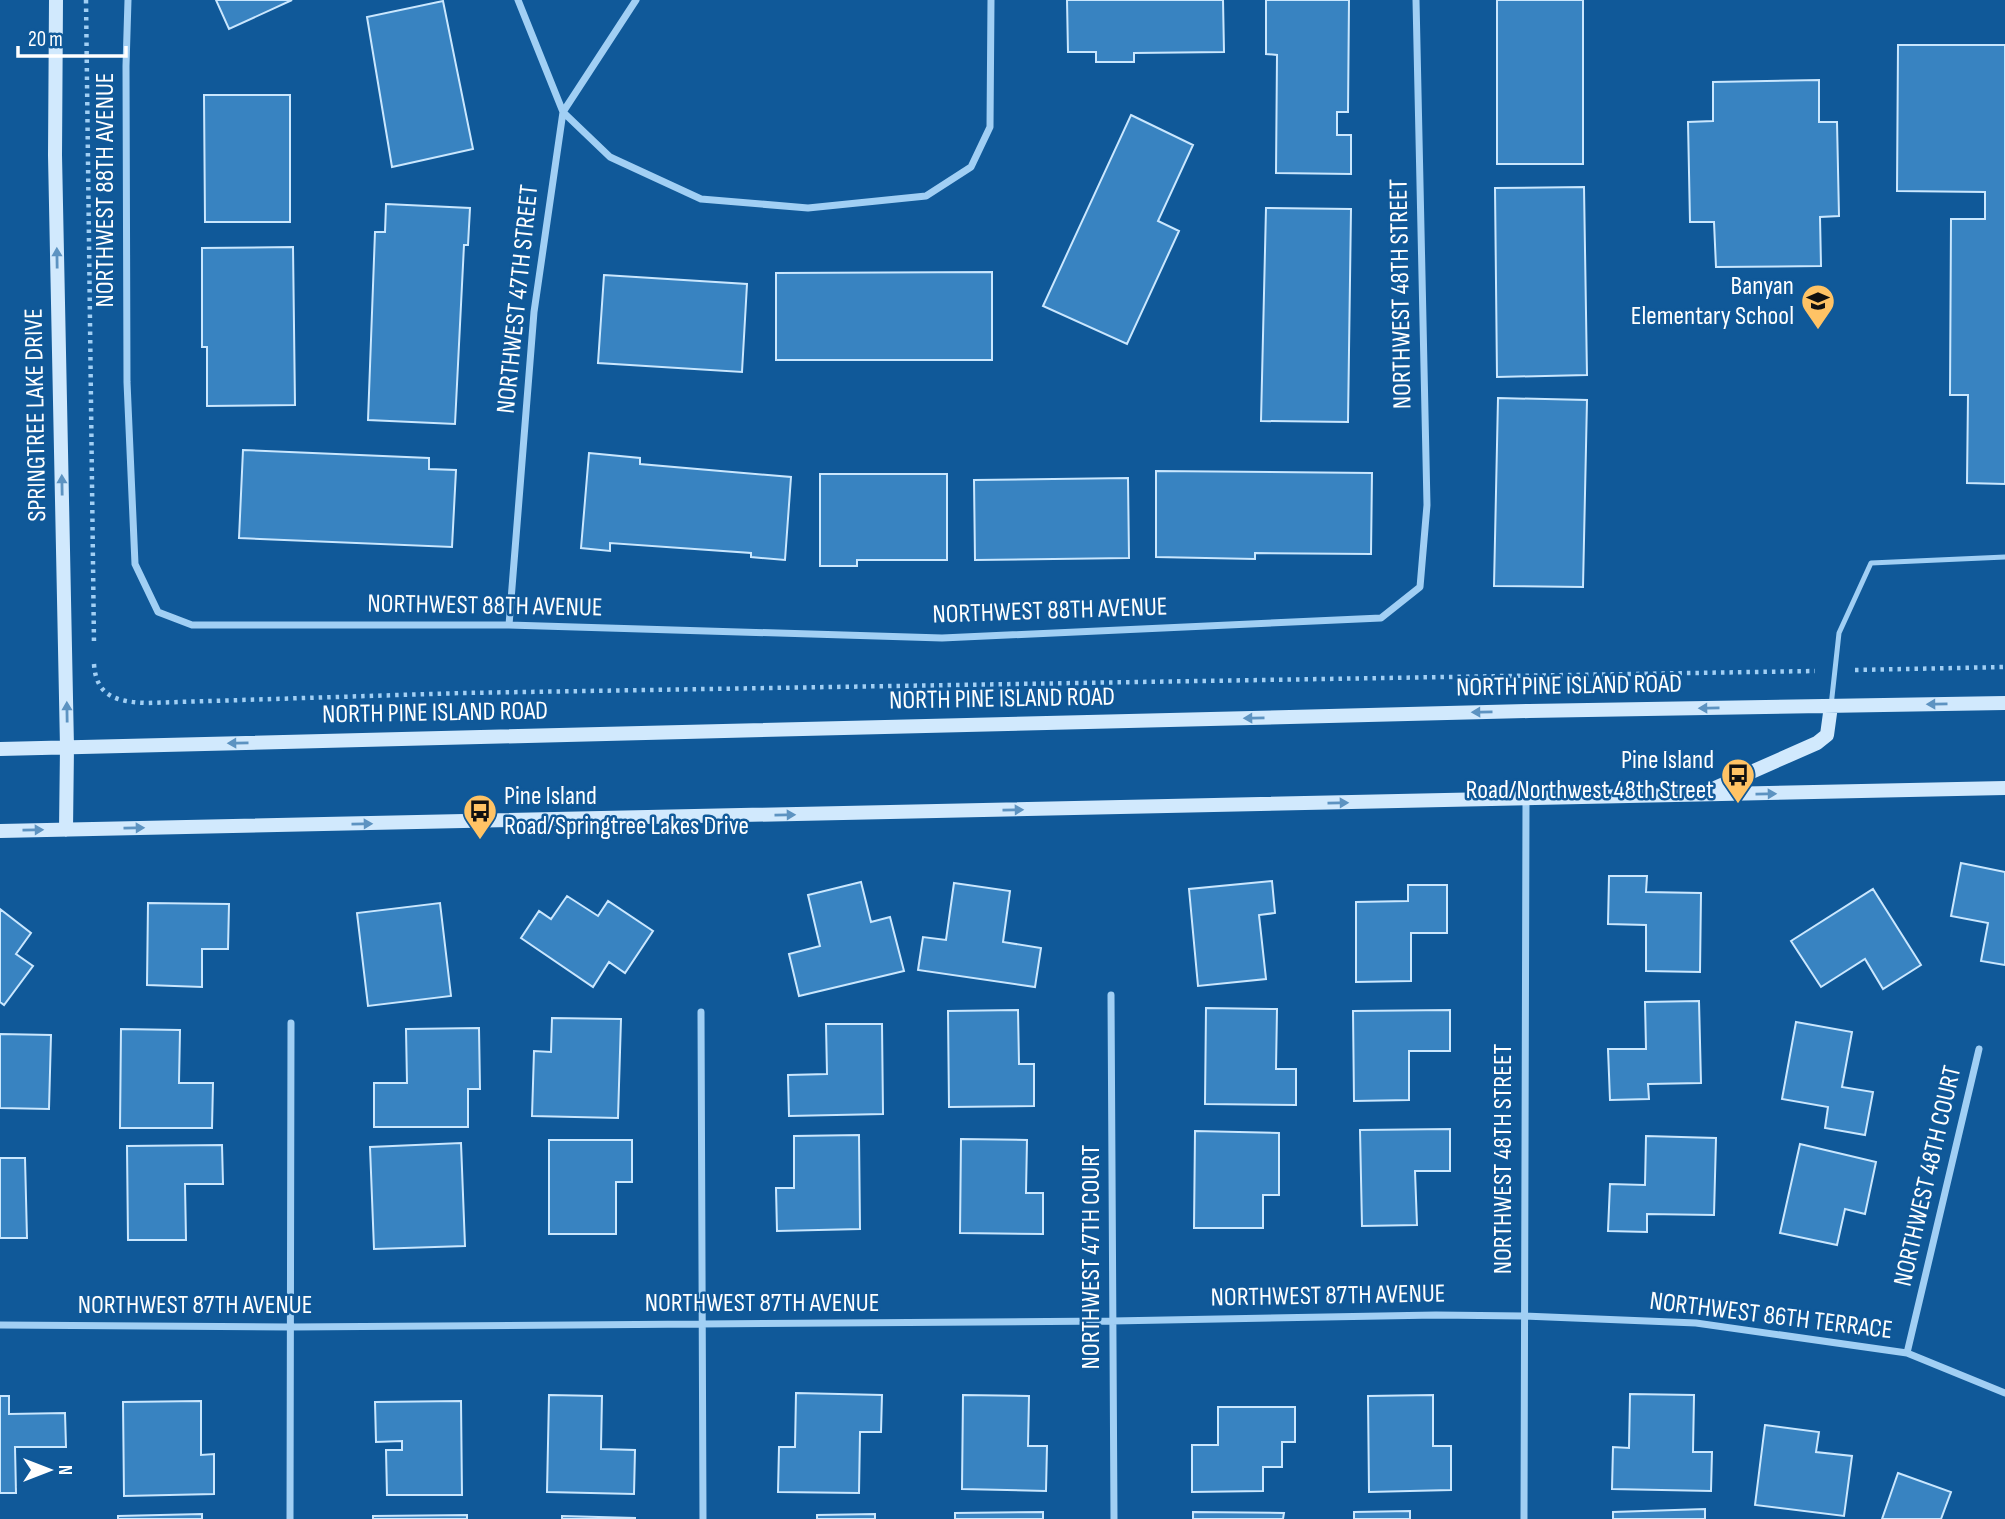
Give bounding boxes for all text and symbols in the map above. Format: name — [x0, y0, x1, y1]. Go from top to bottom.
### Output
scale bar — [18, 14, 126, 58]
text: 20 m — [28, 27, 63, 52]
street label: NORTHWEST 88TH AVENUE — [90, 72, 121, 308]
street label: NORTHWEST 48TH STREET — [1383, 178, 1419, 410]
street label: NORTHWEST 47TH STREET — [491, 183, 545, 415]
one-way arrow — [52, 246, 63, 268]
place label: Banyan Elementary School — [1631, 271, 1794, 332]
school or university icon: Banyan Elementary School — [1799, 282, 1837, 331]
street label: SPRINGTREE LAKE DRIVE — [19, 308, 53, 522]
one-way arrow — [57, 474, 68, 496]
street label: NORTHWEST 88TH AVENUE — [367, 588, 603, 624]
street label: NORTHWEST 88TH AVENUE — [932, 591, 1168, 631]
street label: NORTH PINE ISLAND ROAD — [1456, 669, 1682, 703]
street label: NORTH PINE ISLAND ROAD — [889, 682, 1115, 716]
street label: NORTH PINE ISLAND ROAD — [322, 696, 548, 730]
one-way arrow — [1926, 698, 1948, 710]
one-way arrow — [61, 701, 73, 723]
one-way arrow — [1698, 702, 1720, 714]
one-way arrow — [1471, 706, 1493, 718]
one-way arrow — [1243, 712, 1265, 723]
one-way arrow — [227, 737, 249, 748]
place label: Pine Island Road/Northwest 48th Street — [1466, 745, 1714, 806]
bus stop icon: Pine Island Road/Northwest 48th Street — [1719, 756, 1757, 805]
place label: Pine Island Road/Springtree Lakes Drive — [504, 781, 749, 842]
one-way arrow — [1756, 788, 1778, 799]
bus stop icon: Pine Island Road/Springtree Lakes Drive — [461, 792, 499, 841]
one-way arrow — [1327, 797, 1349, 809]
one-way arrow — [1002, 804, 1024, 816]
one-way arrow — [775, 809, 797, 820]
one-way arrow — [351, 818, 373, 829]
one-way arrow — [124, 823, 146, 834]
one-way arrow — [22, 825, 44, 836]
street label: NORTHWEST 48TH STREET — [1488, 1044, 1519, 1274]
street label: NORTHWEST 48TH COURT — [1888, 1063, 1968, 1289]
street label: NORTHWEST 47TH COURT — [1076, 1145, 1107, 1369]
street label: NORTHWEST 87TH AVENUE — [1210, 1278, 1446, 1314]
street label: NORTHWEST 86TH TERRACE — [1648, 1286, 1894, 1346]
street label: NORTHWEST 87TH AVENUE — [645, 1288, 879, 1319]
street label: NORTHWEST 87TH AVENUE — [78, 1290, 312, 1321]
north arrow — [14, 1435, 84, 1505]
text: N — [53, 1465, 76, 1475]

